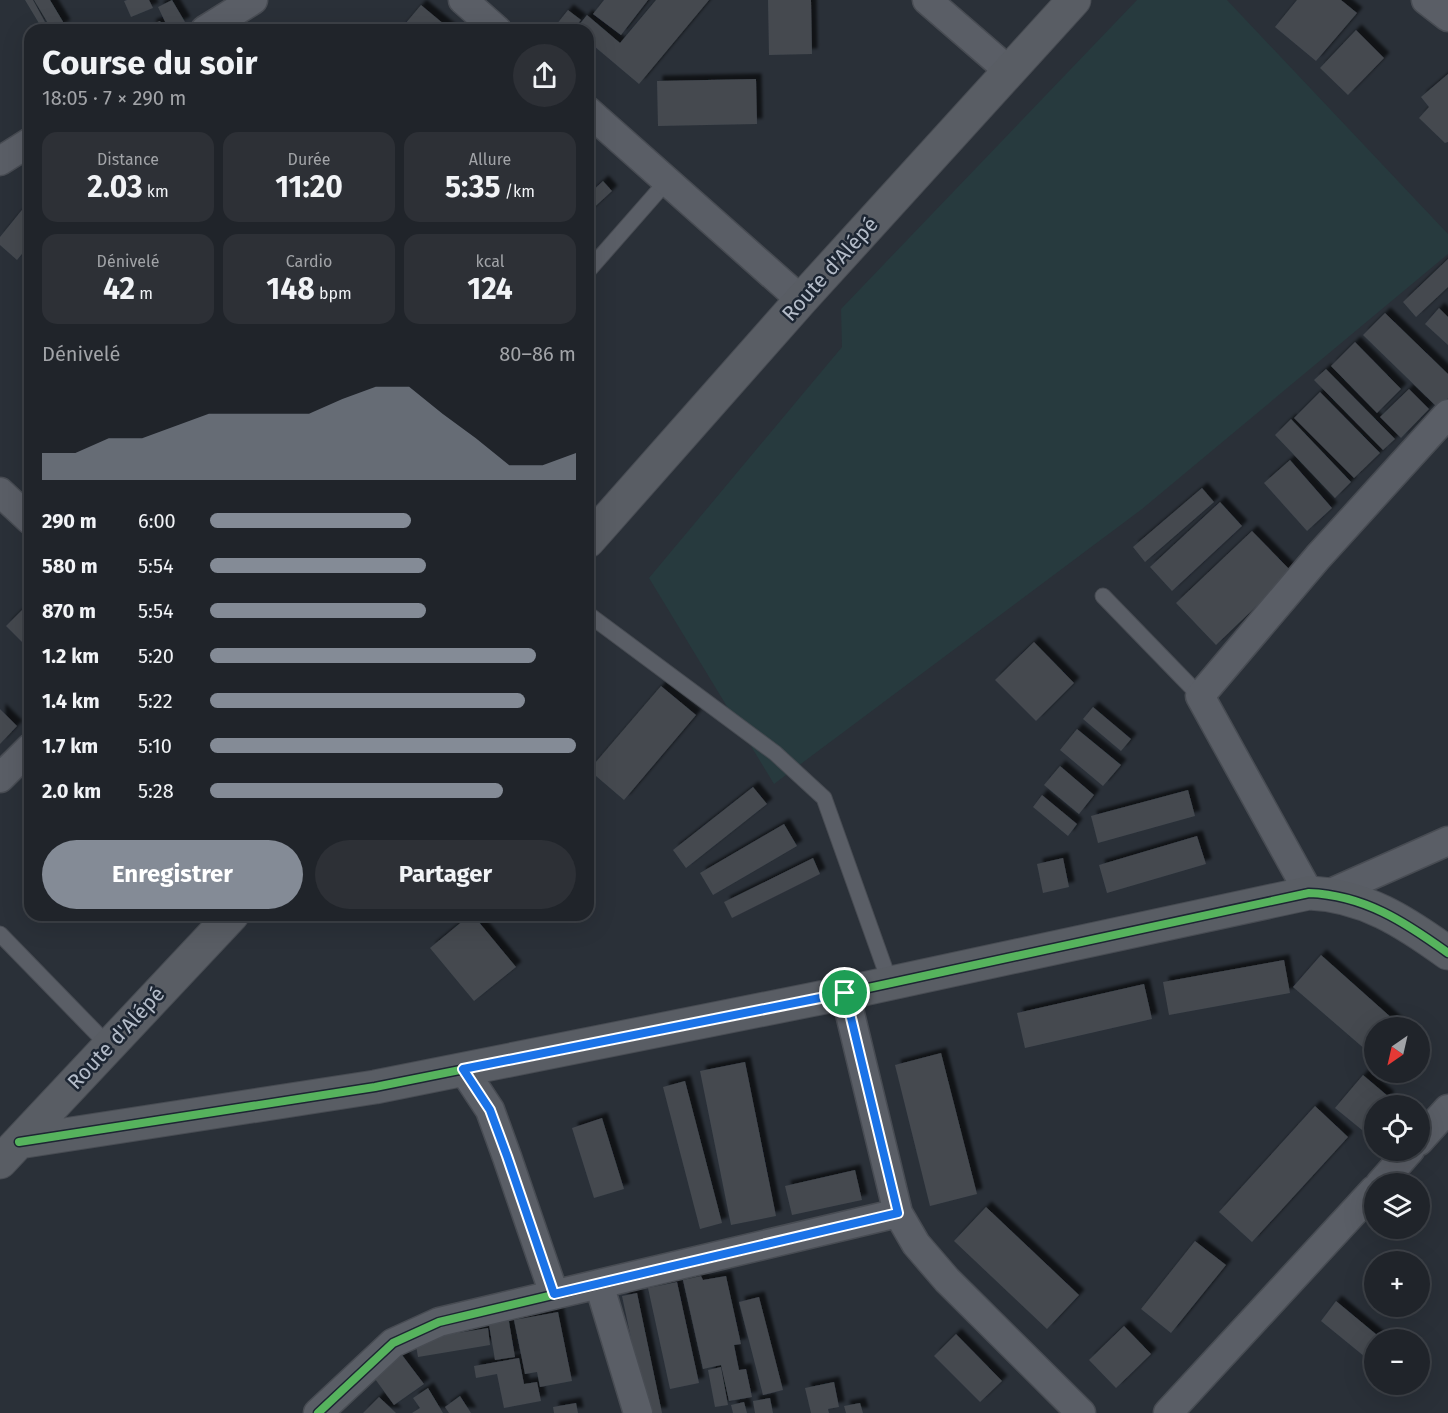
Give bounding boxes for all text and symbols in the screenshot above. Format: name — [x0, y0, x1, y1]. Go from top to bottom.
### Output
text: Course du soir — [42, 43, 258, 83]
button: share — [513, 44, 576, 107]
text: 18:05 · 7 × 290 m — [42, 86, 186, 110]
text: Distance — [97, 150, 159, 169]
text: Durée — [288, 150, 330, 169]
text: Allure — [469, 150, 511, 169]
text: 2.03 — [87, 169, 142, 205]
text: 11:20 — [275, 169, 343, 205]
text: 5:35 — [445, 169, 500, 205]
text: km — [142, 182, 169, 201]
text: /km — [500, 182, 535, 201]
street label: Route d'Alépé — [776, 212, 884, 326]
text: Dénivelé — [97, 252, 159, 271]
text: Cardio — [286, 252, 332, 271]
text: kcal — [476, 252, 504, 271]
text: 42 — [103, 271, 135, 307]
text: 148 — [266, 271, 315, 307]
text: 124 — [467, 271, 513, 307]
text: m — [135, 284, 153, 303]
text: bpm — [315, 284, 352, 303]
text: Dénivelé — [42, 342, 120, 366]
text: 80–86 m — [499, 342, 576, 366]
text: 290 m — [42, 509, 97, 533]
text: 6:00 — [138, 509, 176, 533]
text: 580 m — [42, 554, 98, 578]
text: 5:54 — [138, 554, 174, 578]
text: 870 m — [42, 599, 96, 623]
text: 5:54 — [138, 599, 174, 623]
text: 1.2 km — [42, 644, 99, 668]
text: 5:20 — [138, 644, 174, 668]
text: 1.4 km — [42, 689, 100, 713]
text: 5:22 — [138, 689, 173, 713]
text: 1.7 km — [42, 734, 98, 758]
text: 5:10 — [138, 734, 172, 758]
text: 2.0 km — [42, 779, 101, 803]
text: 5:28 — [138, 779, 174, 803]
button: Enregistrer — [42, 840, 303, 909]
button: Partager — [315, 840, 576, 909]
pin — [819, 967, 870, 1018]
icon: arrive — [828, 976, 861, 1009]
street label: Route d'Alépé — [62, 981, 170, 1095]
north arrow — [1364, 1017, 1430, 1083]
map controls — [1364, 1017, 1430, 1395]
button: locate — [1364, 1095, 1430, 1161]
button: layers — [1364, 1173, 1430, 1239]
button: + — [1364, 1251, 1430, 1317]
button: − — [1364, 1329, 1430, 1395]

